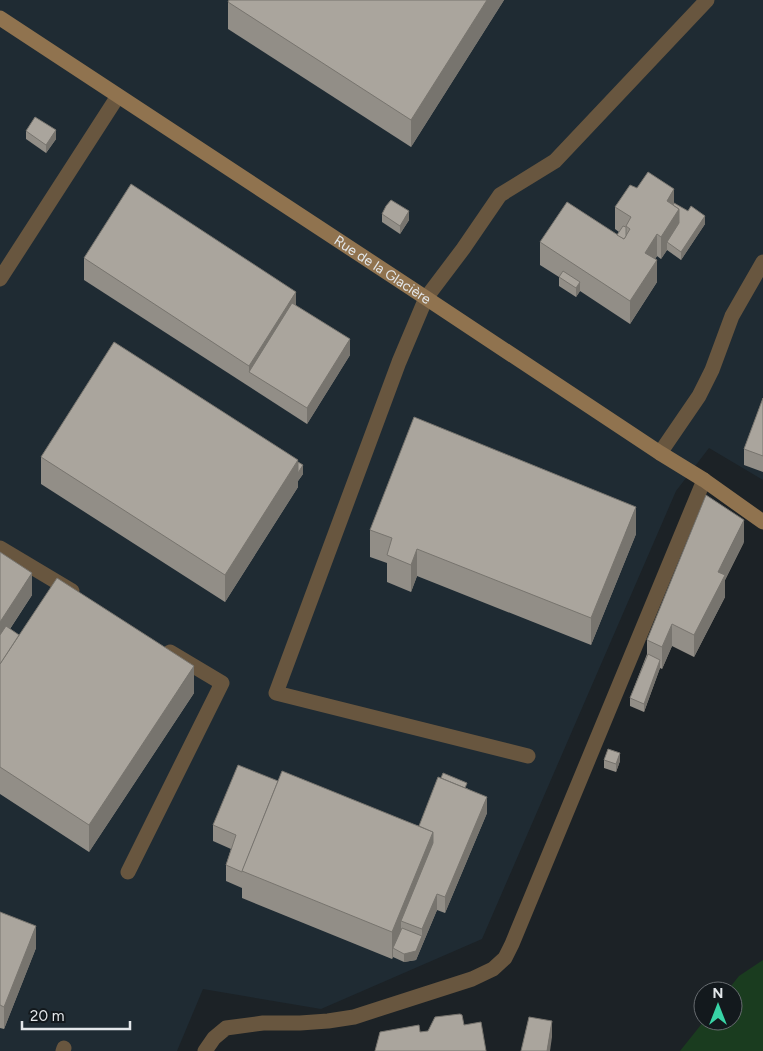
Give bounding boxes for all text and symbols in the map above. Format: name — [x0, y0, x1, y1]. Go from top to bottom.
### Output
street label: Rue de la Glacière — [331, 232, 435, 308]
north arrow — [693, 981, 743, 1031]
text: N — [713, 985, 723, 1002]
scale bar — [22, 998, 130, 1030]
text: 20 m — [30, 1007, 64, 1025]

